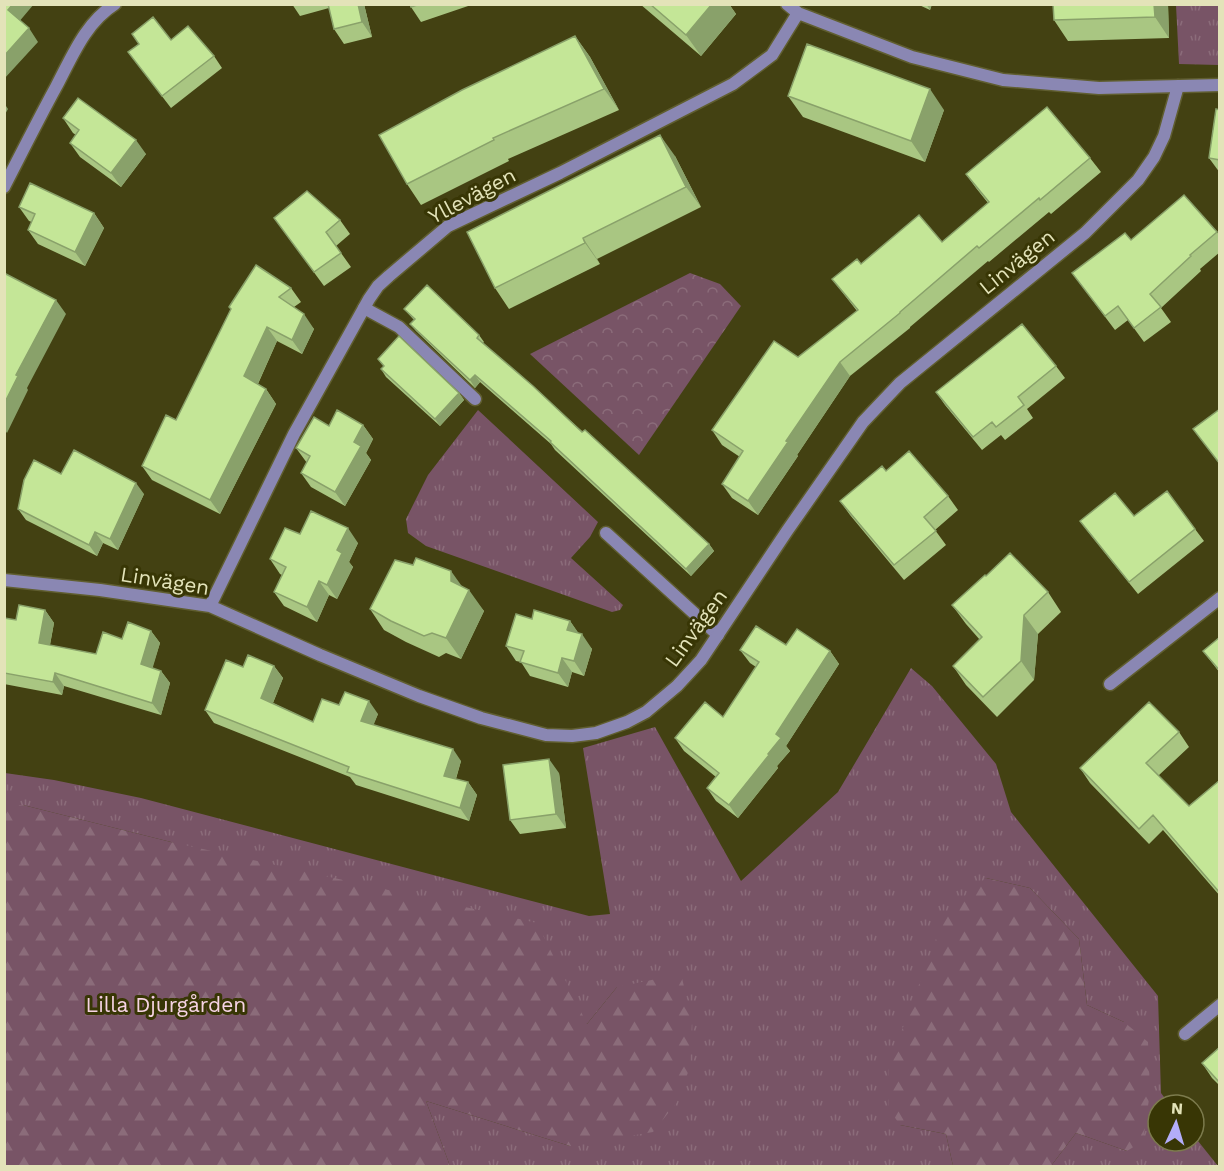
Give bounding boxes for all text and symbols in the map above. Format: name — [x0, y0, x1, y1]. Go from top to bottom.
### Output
street label: Yllevägen — [424, 162, 520, 229]
street label: Linvägen — [974, 224, 1059, 300]
street label: Linvägen — [119, 561, 211, 600]
street label: Linvägen — [659, 584, 732, 671]
park label: Lilla Djurgården — [86, 992, 246, 1017]
north arrow — [1146, 1093, 1206, 1153]
text: N — [1170, 1099, 1184, 1118]

